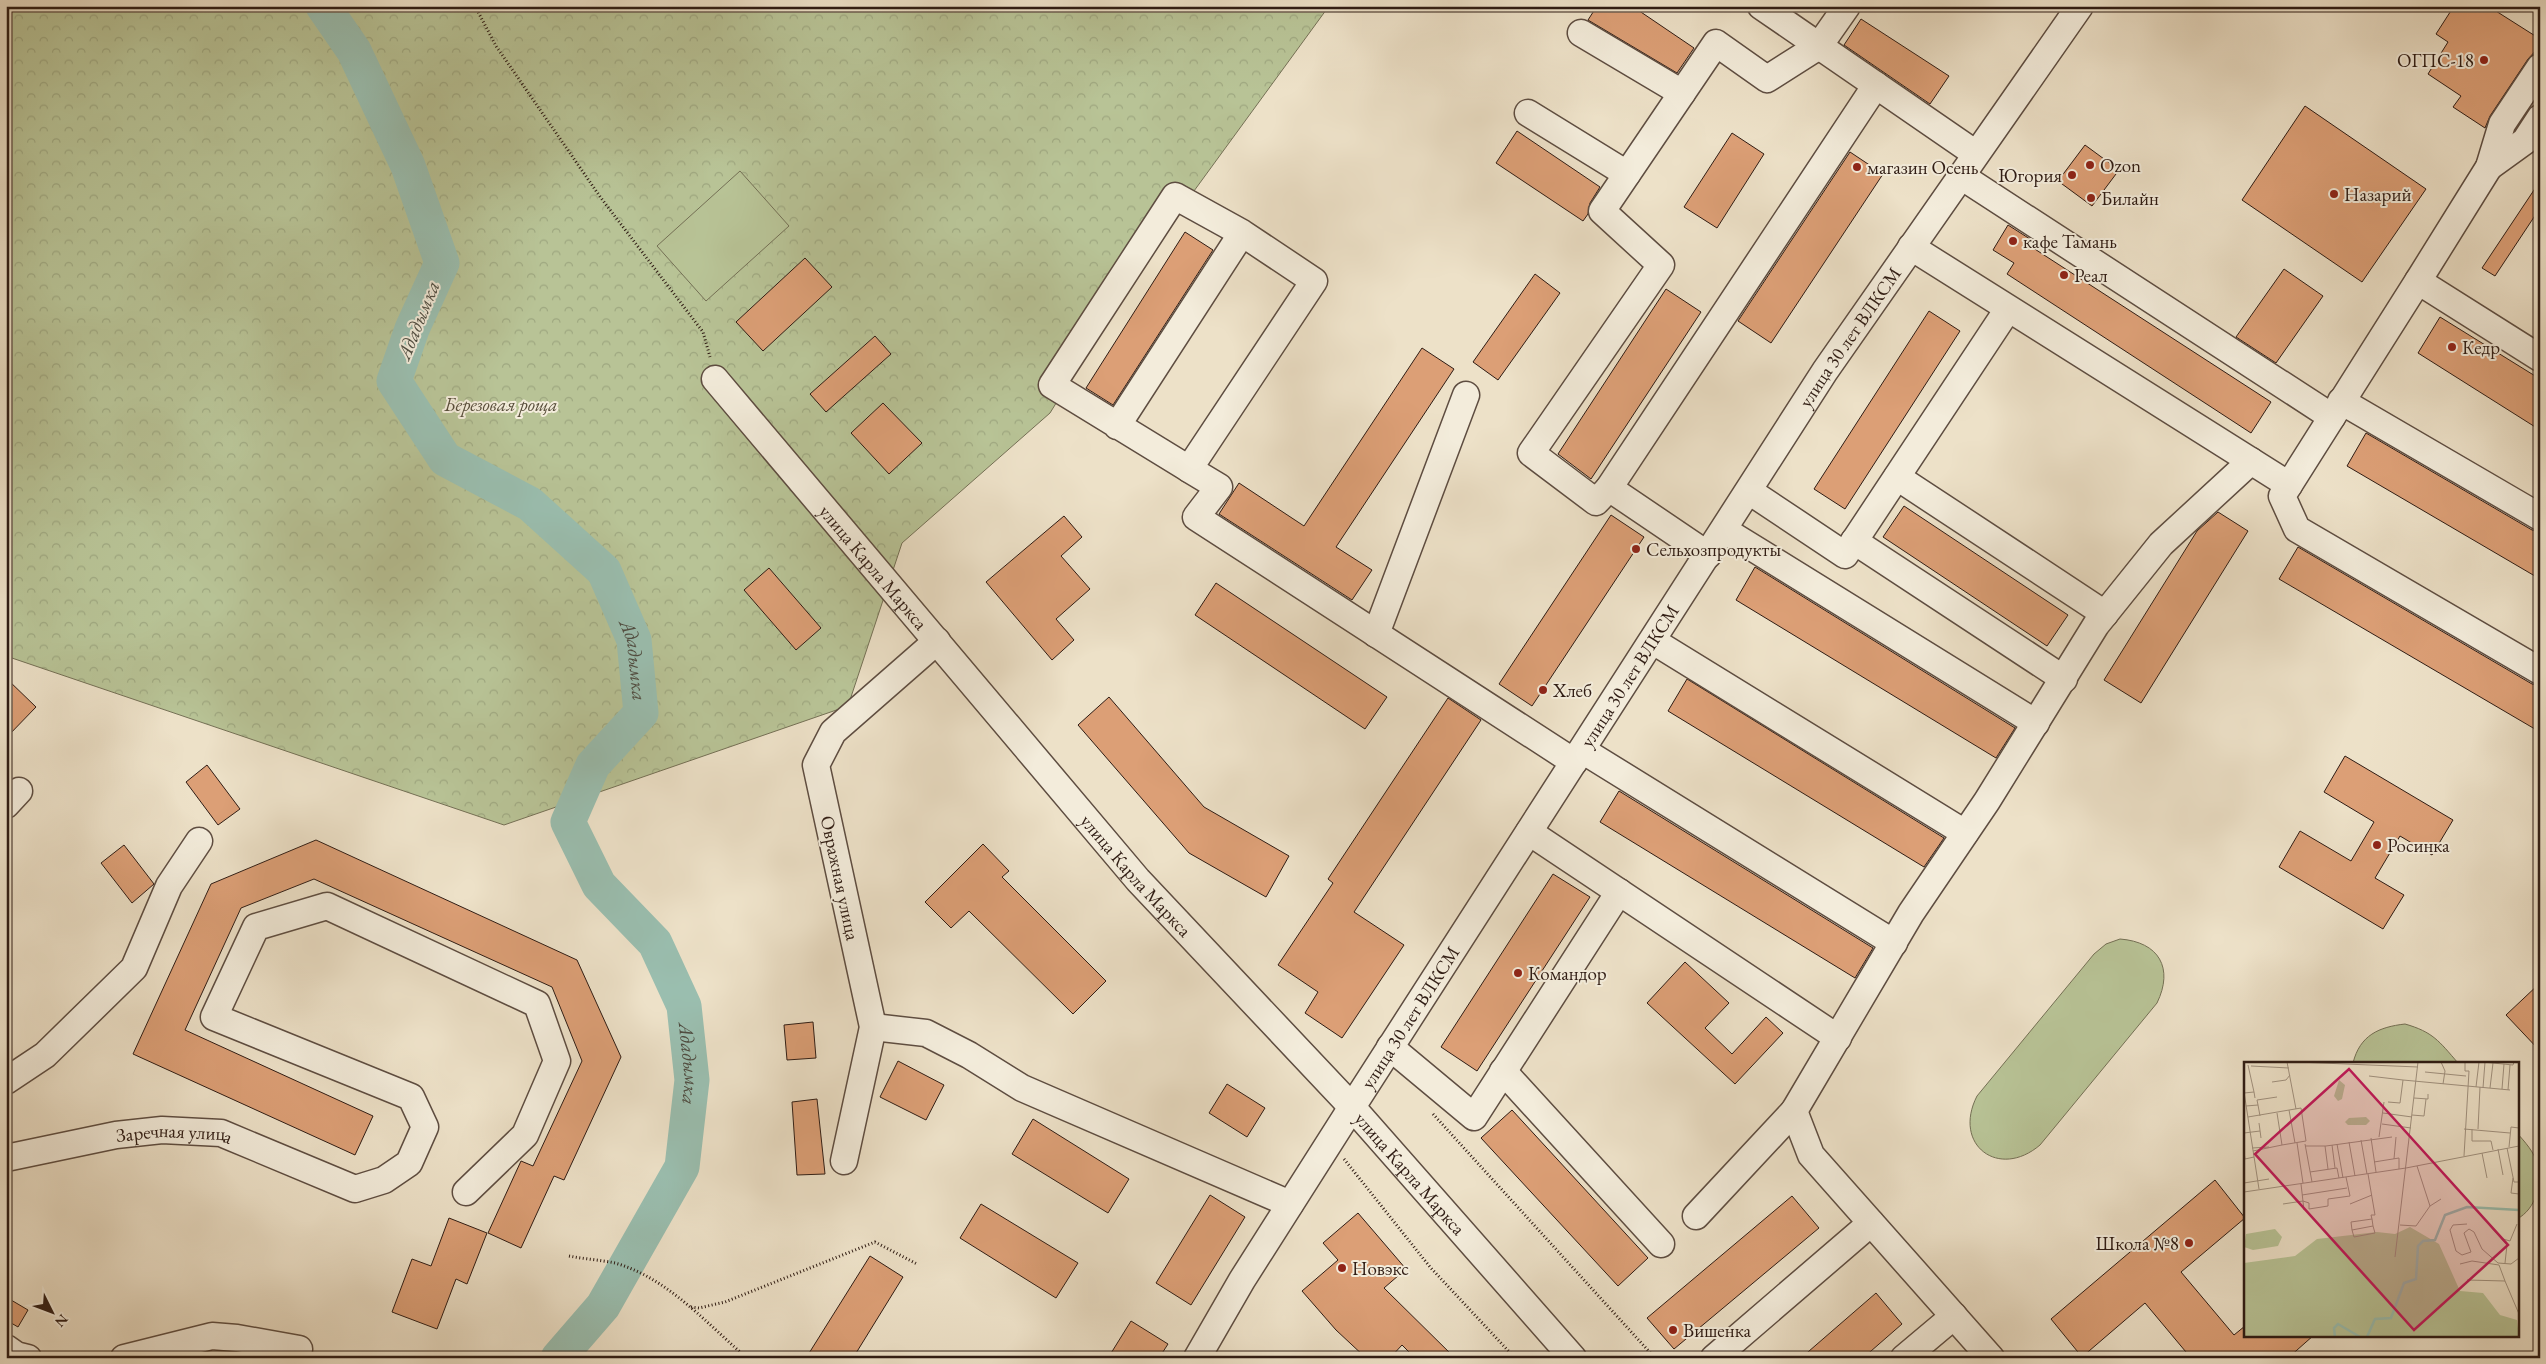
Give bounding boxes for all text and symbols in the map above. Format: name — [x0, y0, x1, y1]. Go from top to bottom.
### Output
place label: ОГПС-18 — [2397, 48, 2474, 73]
marker: ОГПС-18 — [2478, 54, 2490, 66]
place label: Ozon — [2100, 153, 2141, 178]
place label: магазин Осень — [1867, 155, 1979, 180]
marker: Ozon — [2084, 159, 2096, 171]
marker: магазин Осень — [1851, 161, 1863, 173]
place label: Югория — [1998, 163, 2062, 188]
marker: Югория — [2066, 169, 2078, 181]
place label: Назарий — [2344, 182, 2412, 207]
place label: Билайн — [2101, 186, 2159, 211]
marker: Назарий — [2328, 188, 2340, 200]
marker: Билайн — [2085, 192, 2097, 204]
place label: кафе Тамань — [2023, 229, 2117, 254]
marker: кафе Тамань — [2007, 235, 2019, 247]
street label: улица 30 лет ВЛКСМ — [1793, 262, 1907, 412]
place label: Реал — [2074, 263, 2108, 288]
marker: Реал — [2058, 269, 2070, 281]
water label: Ададымка — [390, 277, 446, 365]
place label: Кедр — [2462, 335, 2500, 360]
marker: Кедр — [2446, 341, 2458, 353]
park label: Березовая роща — [443, 392, 558, 417]
street label: улица Карла Маркса — [814, 499, 934, 635]
place label: Сельхозпродукты — [1646, 537, 1781, 562]
marker: Сельхозпродукты — [1630, 543, 1642, 555]
street label: улица 30 лет ВЛКСМ — [1574, 599, 1684, 752]
water label: Ададымка — [613, 613, 653, 702]
place label: Хлеб — [1552, 678, 1592, 703]
marker: Хлеб — [1537, 684, 1549, 696]
street label: улица Карла Маркса — [1075, 809, 1198, 942]
street label: Овражная улица — [815, 813, 865, 943]
place label: Росинка — [2387, 833, 2450, 858]
marker: Росинка — [2371, 839, 2383, 851]
street label: улица 30 лет ВЛКСМ — [1355, 941, 1465, 1093]
place label: Командор — [1528, 961, 1607, 986]
marker: Командор — [1512, 967, 1524, 979]
water label: Ададымка — [673, 1019, 706, 1106]
inset map — [2244, 1062, 2518, 1336]
street label: улица Карла Маркса — [1349, 1106, 1472, 1241]
street label: Заречная улица — [115, 1117, 237, 1149]
place label: Школа №8 — [2096, 1231, 2179, 1256]
marker: Школа №8 — [2183, 1237, 2195, 1249]
place label: Новэкс — [1352, 1256, 1409, 1281]
marker: Новэкс — [1336, 1262, 1348, 1274]
north arrow — [28, 1286, 78, 1336]
text: N — [51, 1310, 72, 1331]
place label: Вишенка — [1683, 1318, 1751, 1343]
marker: Вишенка — [1667, 1324, 1679, 1336]

